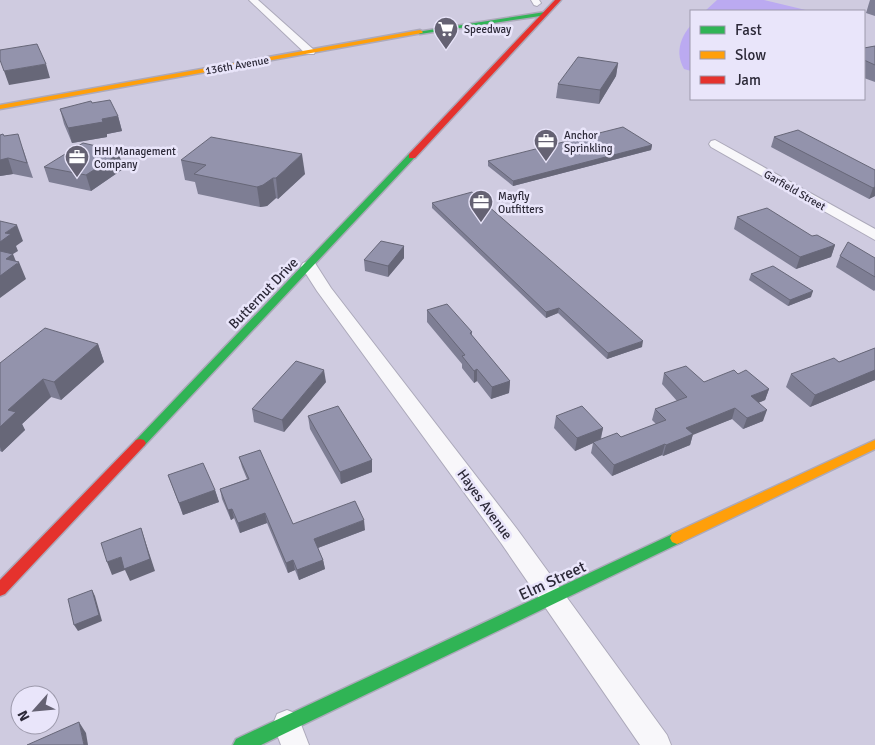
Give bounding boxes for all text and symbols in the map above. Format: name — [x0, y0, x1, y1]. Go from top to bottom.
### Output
legend — [690, 10, 865, 100]
supermarket icon: Speedway — [433, 16, 459, 50]
text: Fast — [735, 21, 762, 39]
place label: Speedway — [464, 23, 512, 36]
text: Slow — [735, 46, 766, 64]
street label: 136th Avenue — [204, 53, 270, 77]
text: Jam — [735, 71, 761, 89]
office icon: Anchor Sprinkling — [533, 128, 559, 162]
place label: Anchor Sprinkling — [564, 129, 613, 155]
office icon: HHI Management Company — [64, 144, 90, 178]
place label: HHI Management Company — [94, 145, 176, 171]
street label: Garfield Street — [762, 168, 828, 213]
office icon: Mayfly Outfitters — [468, 189, 494, 223]
place label: Mayfly Outfitters — [498, 190, 544, 216]
street label: Butternut Drive — [225, 254, 302, 333]
street label: Hayes Avenue — [453, 466, 516, 543]
street label: Elm Street — [516, 557, 590, 605]
north arrow — [10, 685, 60, 735]
text: N — [14, 707, 34, 724]

